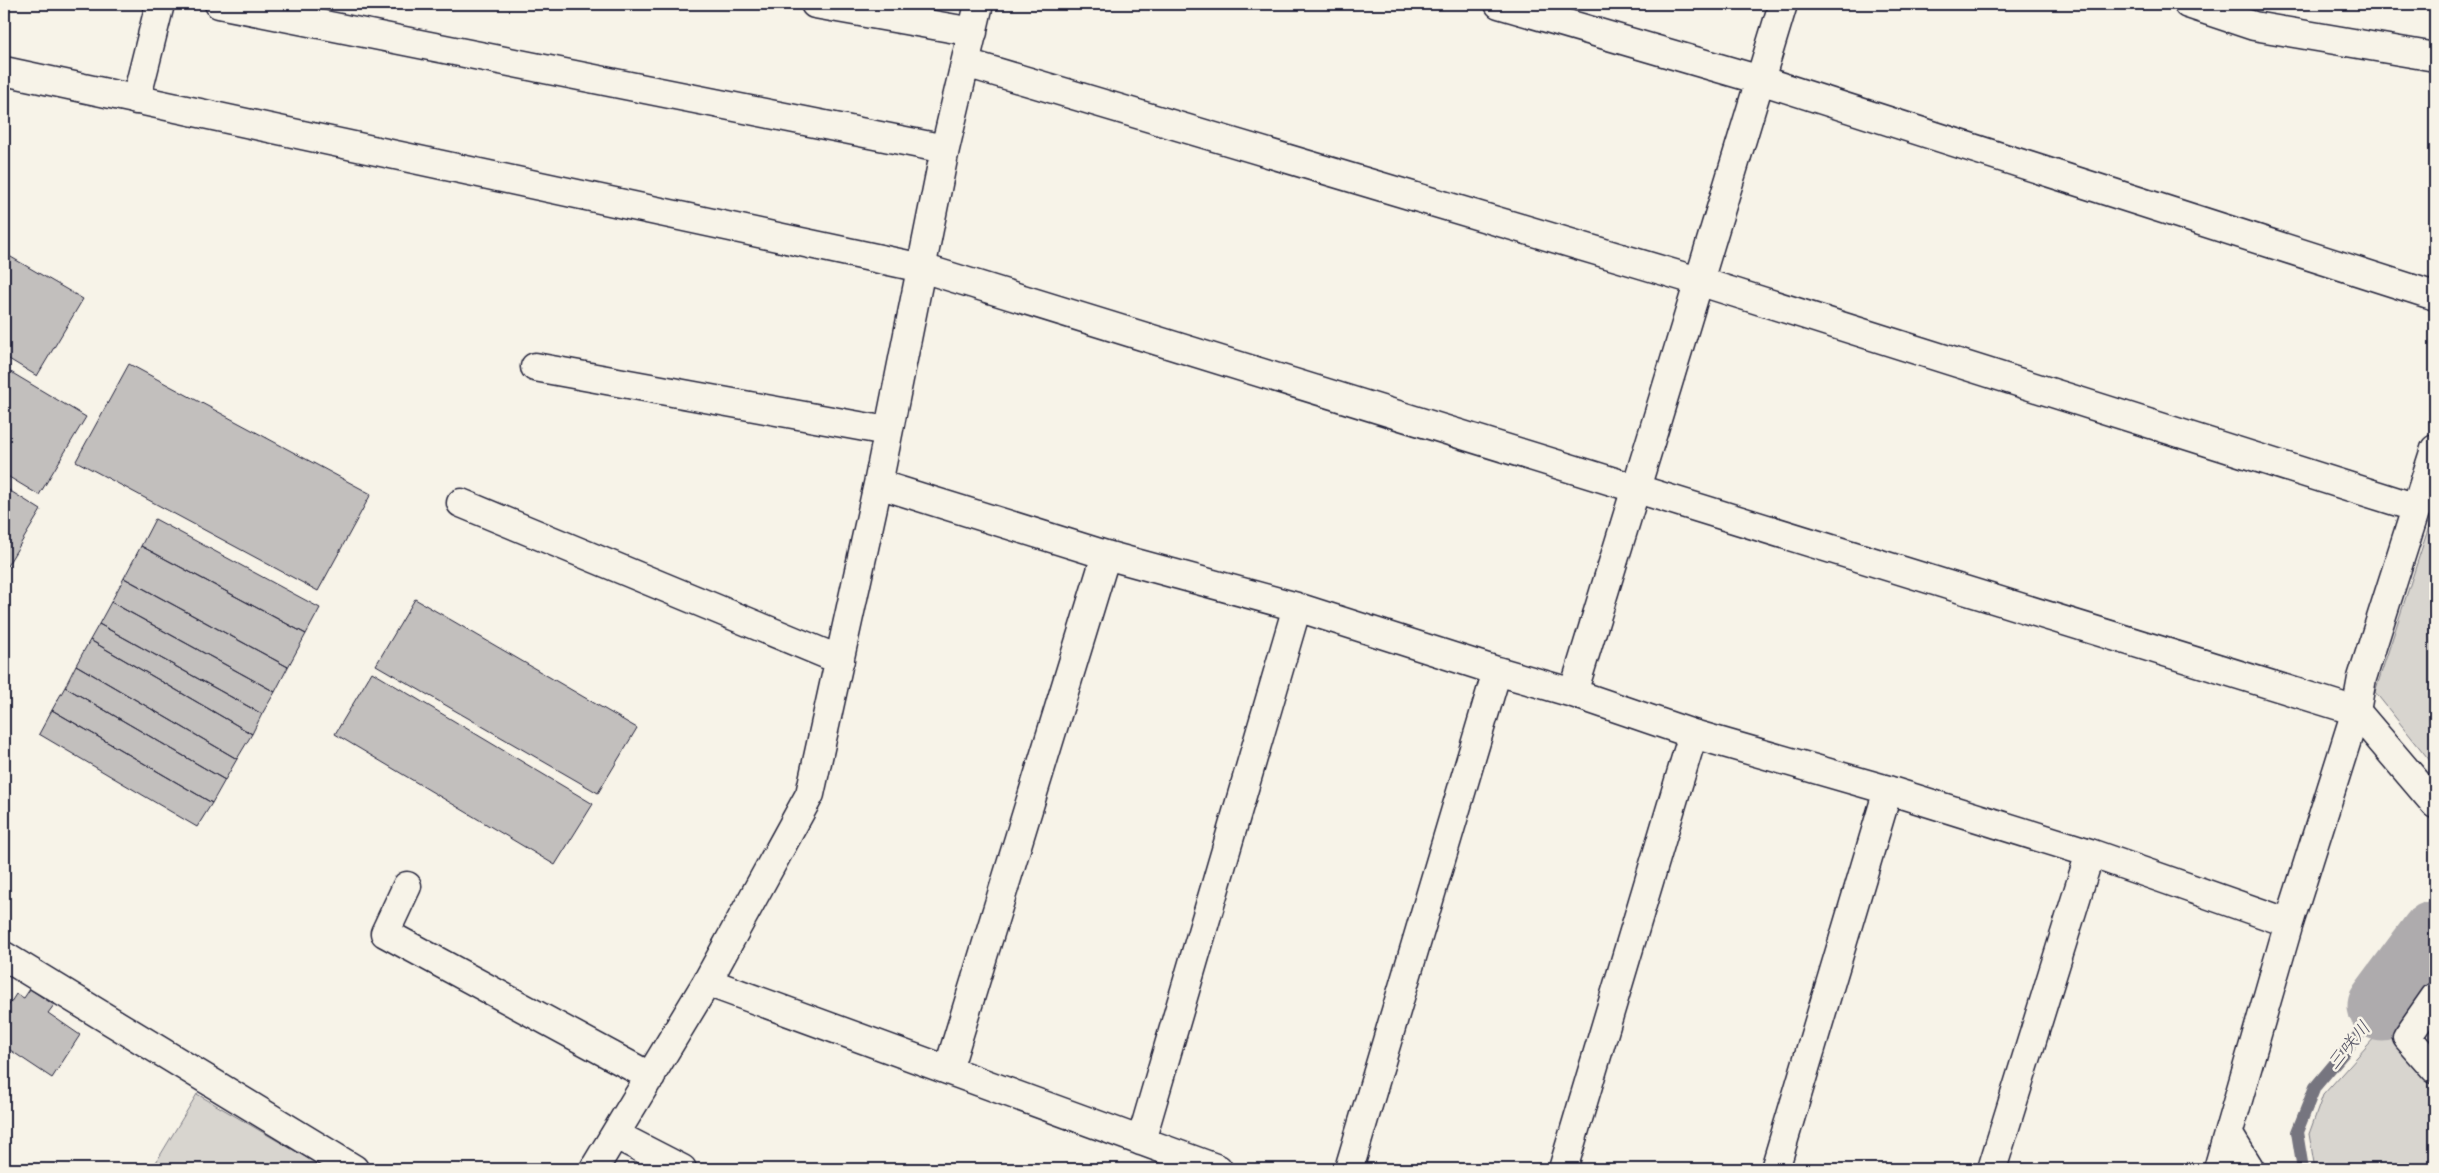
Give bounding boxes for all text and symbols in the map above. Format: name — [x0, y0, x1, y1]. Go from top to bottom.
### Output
water label: 三咲川 — [2322, 1017, 2376, 1075]

